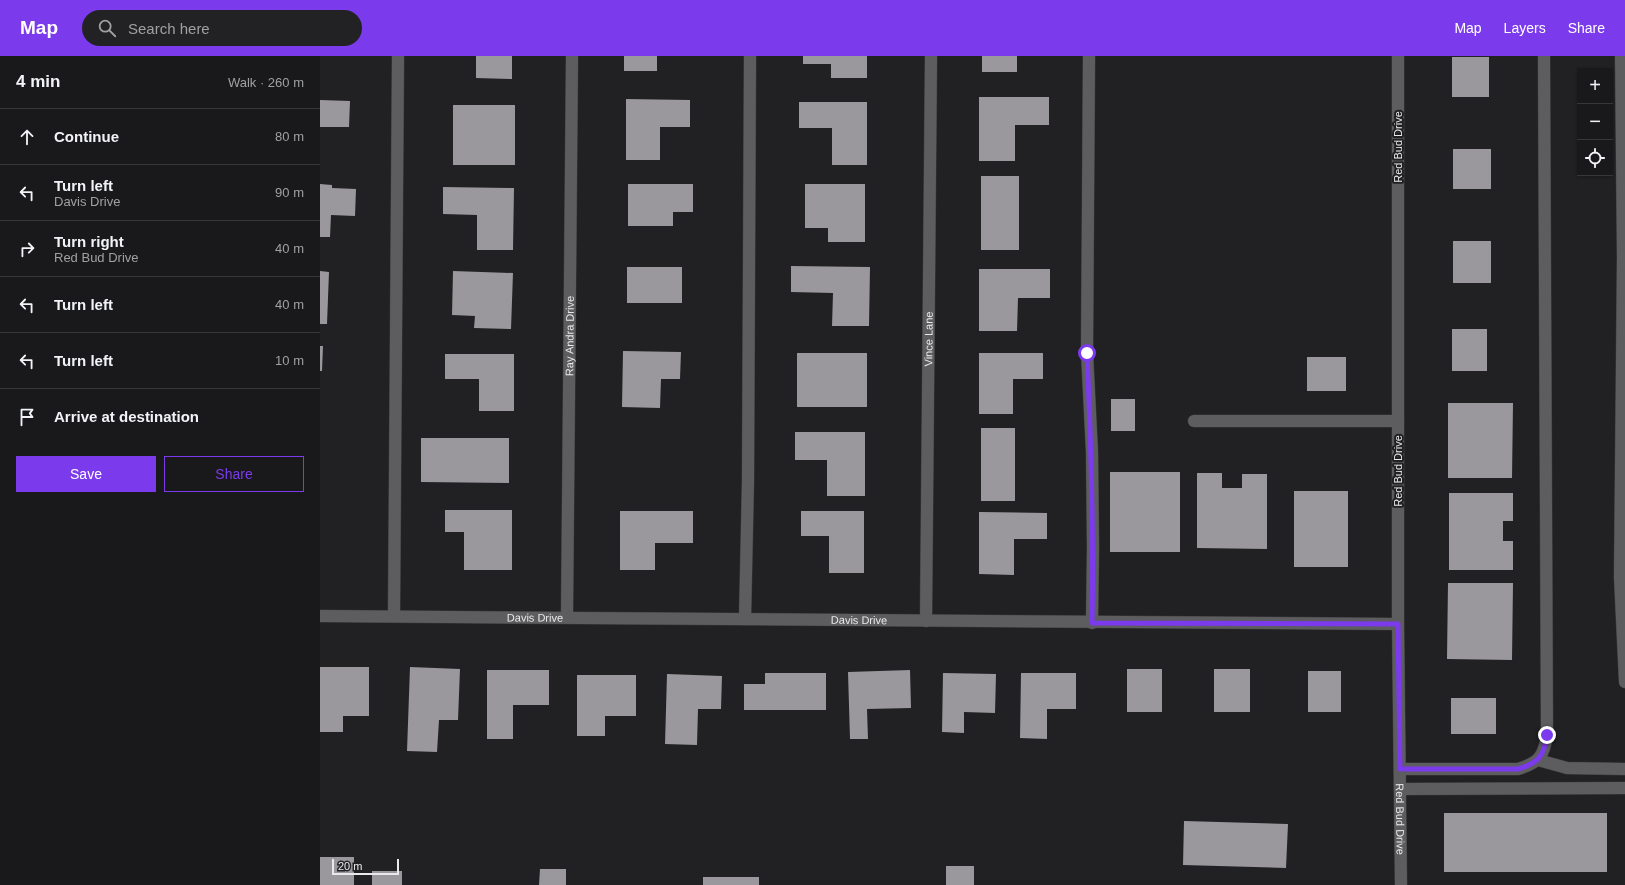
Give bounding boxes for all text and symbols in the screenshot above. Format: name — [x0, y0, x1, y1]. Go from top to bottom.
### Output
search box — [82, 10, 362, 46]
text: Map — [20, 17, 58, 38]
icon: search — [96, 17, 118, 39]
text: Search here — [128, 20, 210, 37]
text: Map — [1454, 20, 1482, 36]
text: Layers — [1504, 20, 1546, 36]
text: Share — [1568, 20, 1605, 36]
map controls — [1577, 68, 1613, 176]
button: + — [1577, 68, 1613, 104]
text: 4 min — [16, 72, 60, 91]
text: Walk · 260 m — [228, 75, 304, 90]
button: − — [1577, 104, 1613, 140]
street label: Red Bud Drive — [1392, 111, 1404, 183]
icon: ahead — [16, 126, 38, 148]
text: Continue — [54, 128, 119, 145]
text: 80 m — [275, 129, 304, 144]
button: locate — [1577, 140, 1613, 176]
text: Turn left — [54, 177, 113, 194]
icon: left — [16, 182, 38, 204]
text: 90 m — [275, 185, 304, 200]
text: Davis Drive — [54, 194, 120, 209]
text: Turn right — [54, 233, 124, 250]
icon: right — [16, 238, 38, 260]
text: 40 m — [275, 241, 304, 256]
text: Red Bud Drive — [54, 250, 139, 265]
icon: left — [16, 294, 38, 316]
text: Turn left — [54, 296, 113, 313]
street label: Ray Andra Drive — [563, 296, 576, 376]
text: 40 m — [275, 297, 304, 312]
street label: Vince Lane — [922, 312, 935, 367]
route start — [1078, 344, 1096, 362]
icon: left — [16, 350, 38, 372]
text: Turn left — [54, 352, 113, 369]
text: 10 m — [275, 353, 304, 368]
icon: arrive — [16, 406, 38, 428]
text: Arrive at destination — [54, 408, 199, 425]
street label: Red Bud Drive — [1392, 435, 1404, 507]
button: Save — [16, 456, 156, 492]
button: Share — [164, 456, 304, 492]
street label: Davis Drive — [507, 611, 563, 624]
street label: Davis Drive — [831, 614, 887, 626]
route end — [1538, 726, 1556, 744]
street label: Red Bud Drive — [1394, 783, 1407, 855]
scale bar — [332, 857, 399, 876]
text: 20 m — [338, 860, 362, 872]

